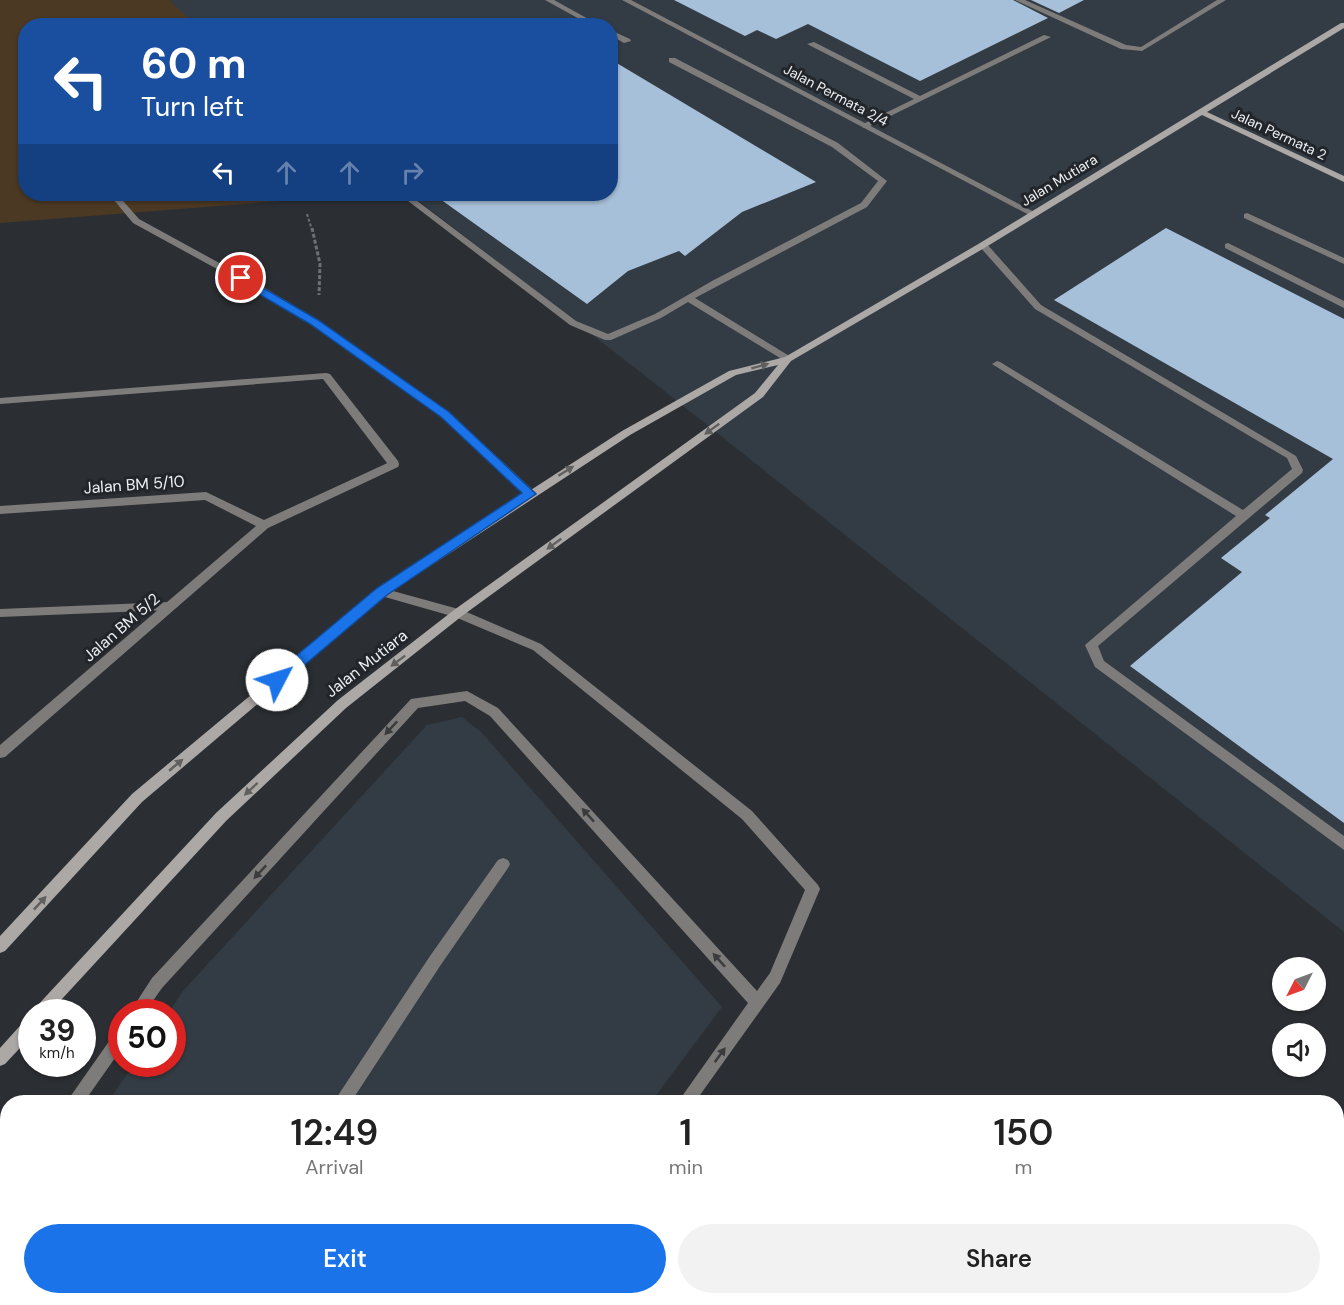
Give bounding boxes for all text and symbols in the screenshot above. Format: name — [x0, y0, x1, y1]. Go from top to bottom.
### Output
text: 60 m — [141, 36, 247, 91]
icon: left — [42, 42, 120, 120]
street label: Jalan Permata 2/4 — [781, 60, 892, 130]
text: Turn left — [141, 89, 244, 124]
street label: Jalan Permata 2 — [1229, 104, 1329, 164]
street label: Jalan Mutiara — [1017, 150, 1101, 210]
icon: left — [207, 156, 240, 189]
icon: ahead — [270, 156, 303, 189]
icon: ahead — [333, 156, 366, 189]
icon: right — [396, 156, 429, 189]
pin — [215, 252, 266, 303]
icon: arrive — [224, 261, 257, 294]
one-way arrow — [751, 361, 769, 370]
one-way arrow — [705, 423, 721, 435]
one-way arrow — [558, 465, 574, 476]
street label: Jalan BM 5/10 — [83, 470, 185, 499]
one-way arrow — [547, 538, 563, 550]
street label: Jalan BM 5/2 — [79, 588, 164, 666]
street label: Jalan Mutiara — [321, 625, 412, 702]
position arrow — [245, 648, 309, 712]
one-way arrow — [391, 654, 406, 666]
one-way arrow — [385, 721, 399, 735]
one-way arrow — [169, 759, 184, 772]
one-way arrow — [245, 781, 259, 795]
one-way arrow — [582, 808, 595, 823]
one-way arrow — [253, 865, 267, 879]
one-way arrow — [33, 896, 47, 911]
one-way arrow — [712, 952, 726, 967]
north arrow — [1272, 957, 1326, 1011]
map controls — [1272, 957, 1326, 1077]
speed limit sign: 50 — [108, 999, 186, 1077]
text: 39 — [39, 1011, 75, 1050]
button: sound — [1272, 1023, 1326, 1077]
text: km/h — [39, 1043, 75, 1063]
one-way arrow — [714, 1048, 726, 1064]
text: 12:49 — [291, 1109, 378, 1156]
text: 1 — [680, 1109, 692, 1156]
text: 150 — [994, 1109, 1053, 1156]
text: Arrival — [305, 1154, 364, 1180]
text: min — [669, 1154, 703, 1180]
text: m — [1015, 1154, 1032, 1180]
button: Exit — [24, 1224, 666, 1293]
button: Share — [678, 1224, 1320, 1293]

